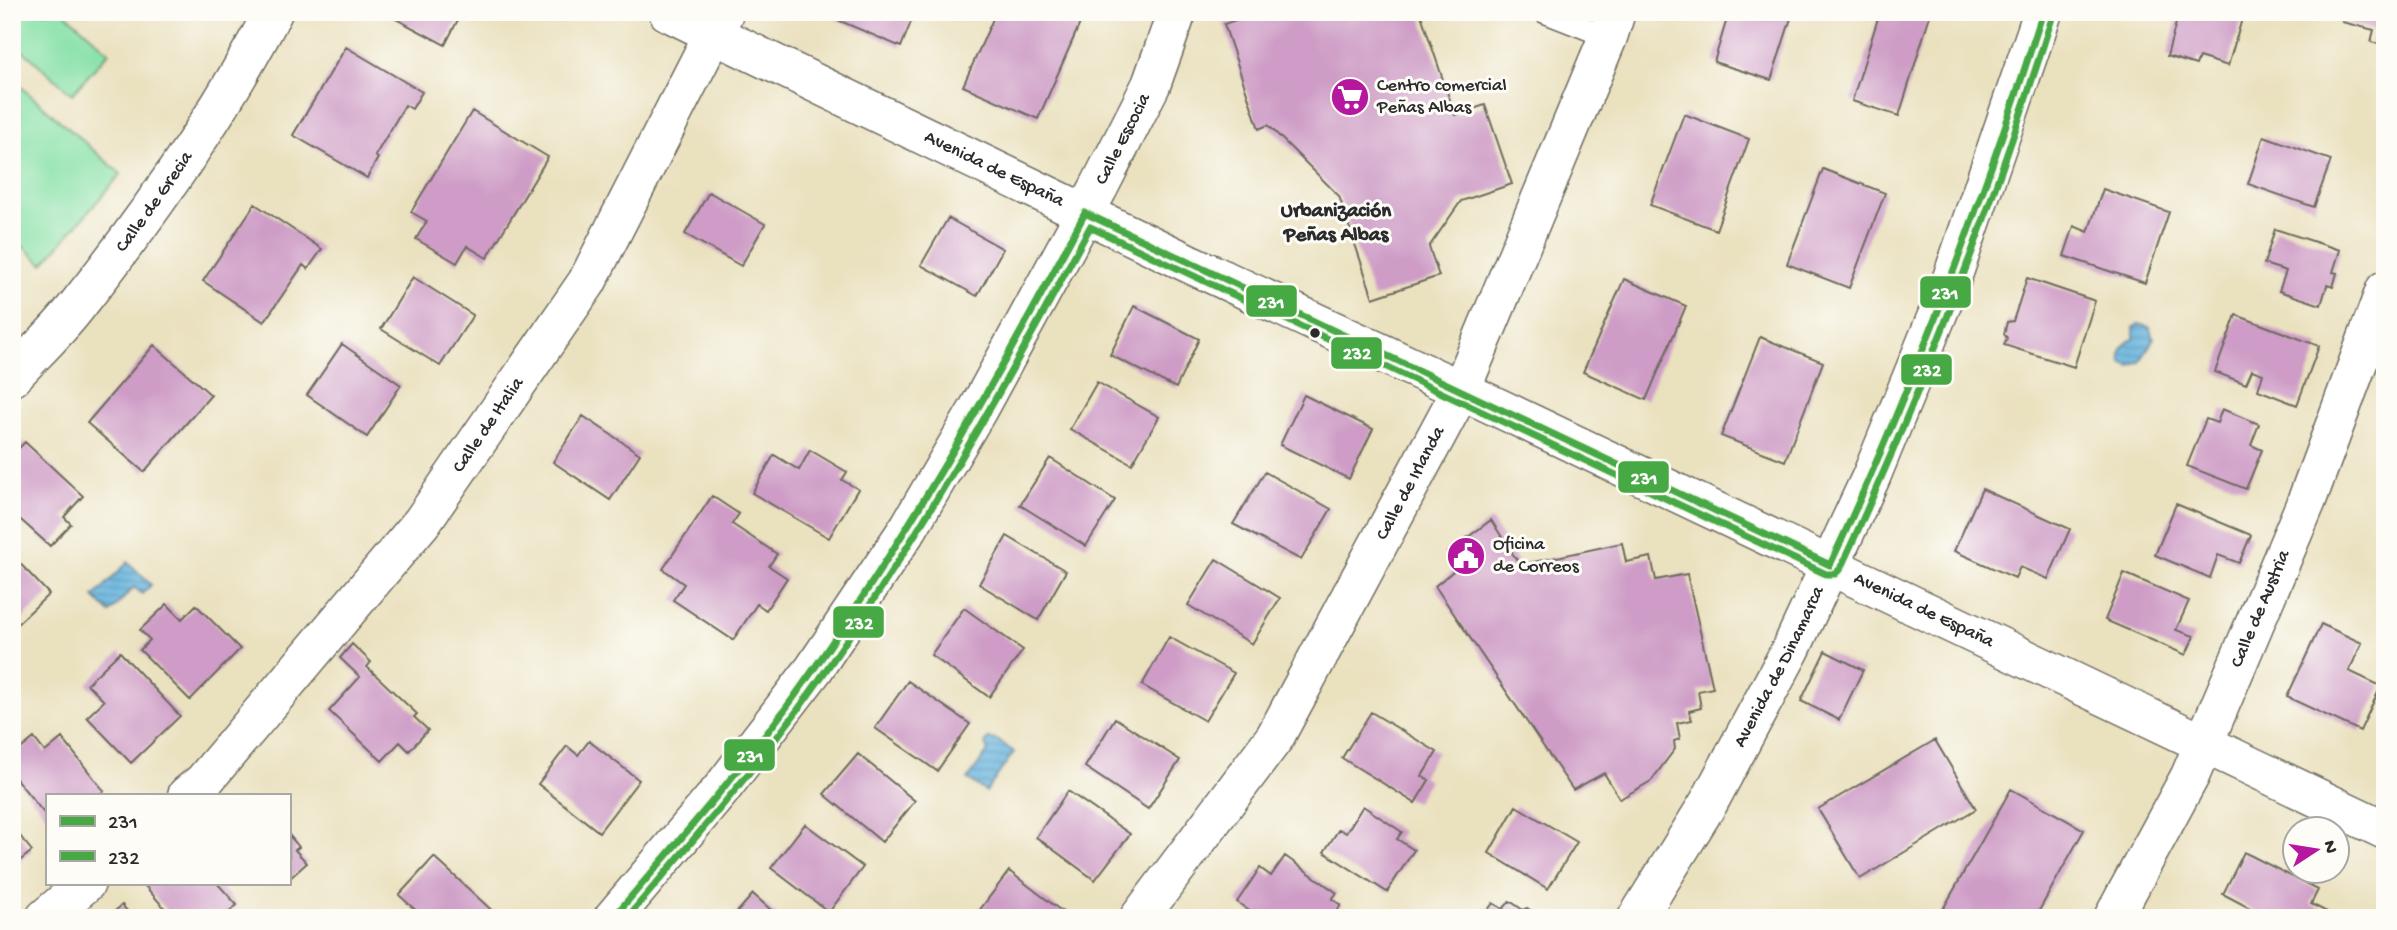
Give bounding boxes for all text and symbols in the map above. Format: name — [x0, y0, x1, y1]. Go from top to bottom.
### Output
place label: Centro comercial Peñas Albas — [1376, 75, 1507, 120]
supermarket icon: Centro comercial Peñas Albas — [1329, 76, 1371, 118]
street label: Calle Escocia — [1090, 88, 1157, 189]
street label: Avenida de España — [920, 126, 1069, 214]
street label: Calle de Grecia — [111, 146, 199, 257]
district label: Urbanización Peñas Albas — [1281, 200, 1392, 249]
line badge: 231 — [1919, 275, 1972, 309]
line badge: 231 — [1245, 284, 1298, 318]
text: 231 — [1932, 284, 1958, 307]
text: 231 — [1258, 293, 1284, 316]
unlabelled marker — [1308, 326, 1322, 340]
line badge: 232 — [1330, 336, 1383, 370]
text: 232 — [1343, 344, 1372, 367]
line badge: 232 — [1900, 353, 1953, 386]
text: 232 — [1913, 361, 1942, 384]
street label: Calle de Italia — [448, 372, 530, 477]
street label: Calle de Irlanda — [1371, 421, 1451, 544]
line badge: 231 — [1617, 460, 1670, 494]
text: 231 — [1631, 469, 1657, 492]
place label: Oficina de Correos — [1493, 534, 1580, 579]
public building icon: Oficina de Correos — [1445, 535, 1487, 577]
street label: Calle de Austria — [2226, 545, 2296, 671]
street label: Avenida de España — [1850, 567, 1999, 654]
street label: Avenida de Dinamarca — [1729, 581, 1831, 752]
line badge: 232 — [832, 605, 885, 639]
text: 232 — [845, 614, 874, 637]
line badge: 231 — [723, 738, 776, 772]
text: 231 — [737, 747, 763, 770]
legend — [46, 794, 290, 884]
text: 231 — [108, 812, 138, 837]
north arrow — [2282, 814, 2352, 884]
text: N — [2317, 839, 2342, 856]
text: 232 — [108, 848, 140, 873]

